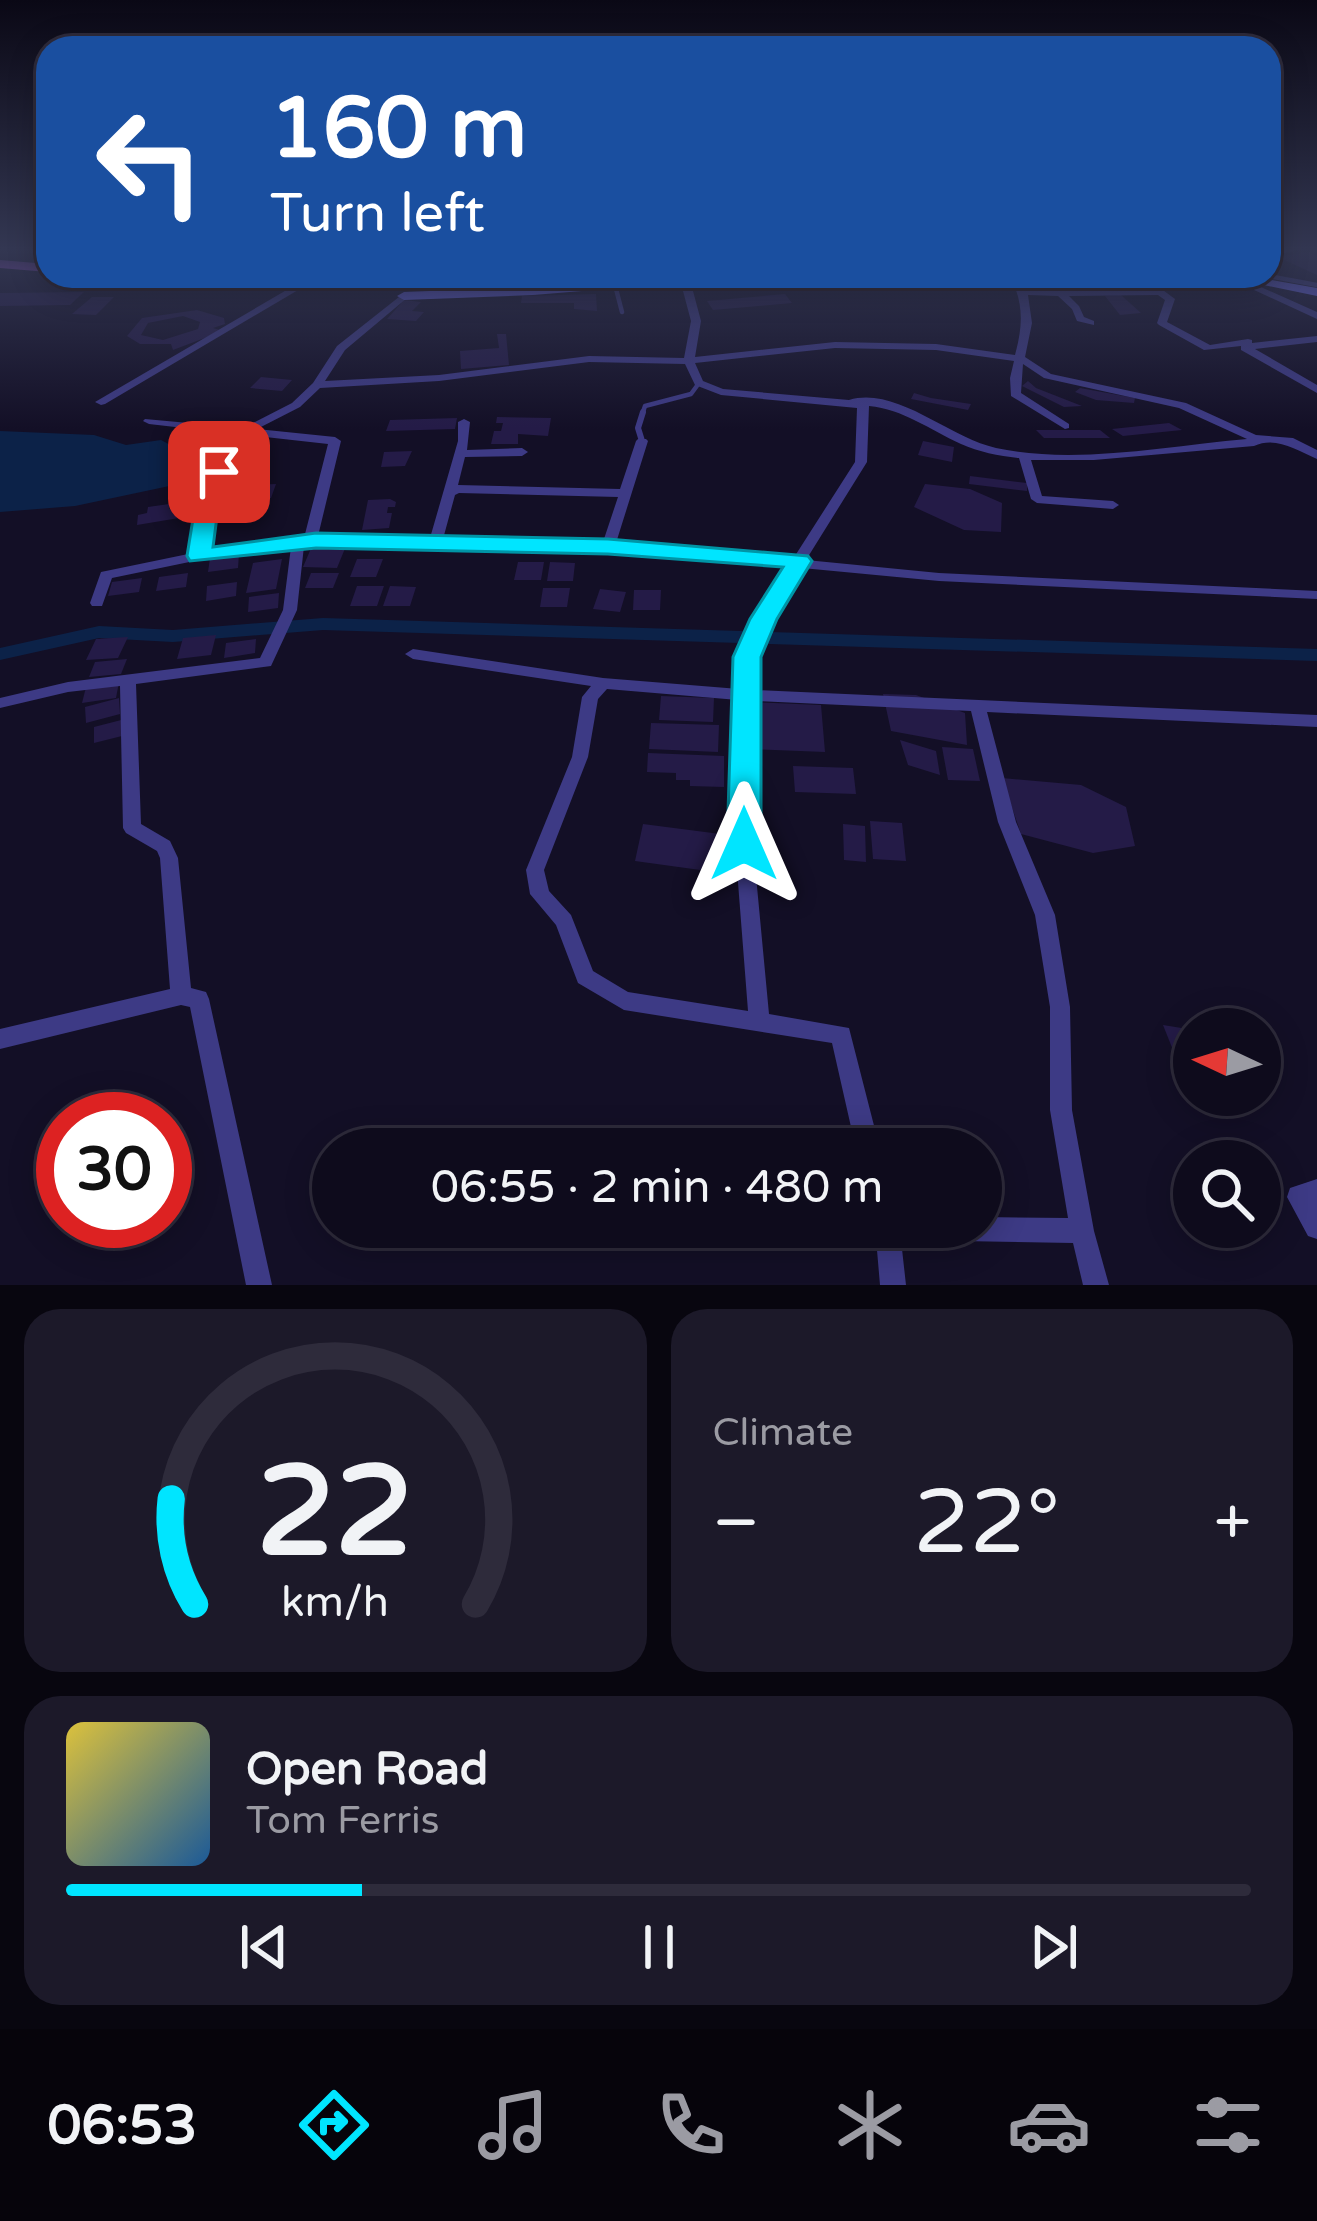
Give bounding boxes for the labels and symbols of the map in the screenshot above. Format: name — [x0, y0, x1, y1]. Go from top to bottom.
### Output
pin — [168, 421, 270, 523]
position arrow — [681, 781, 807, 907]
north arrow — [1173, 1008, 1281, 1116]
speed limit sign: 30 — [36, 1092, 192, 1248]

